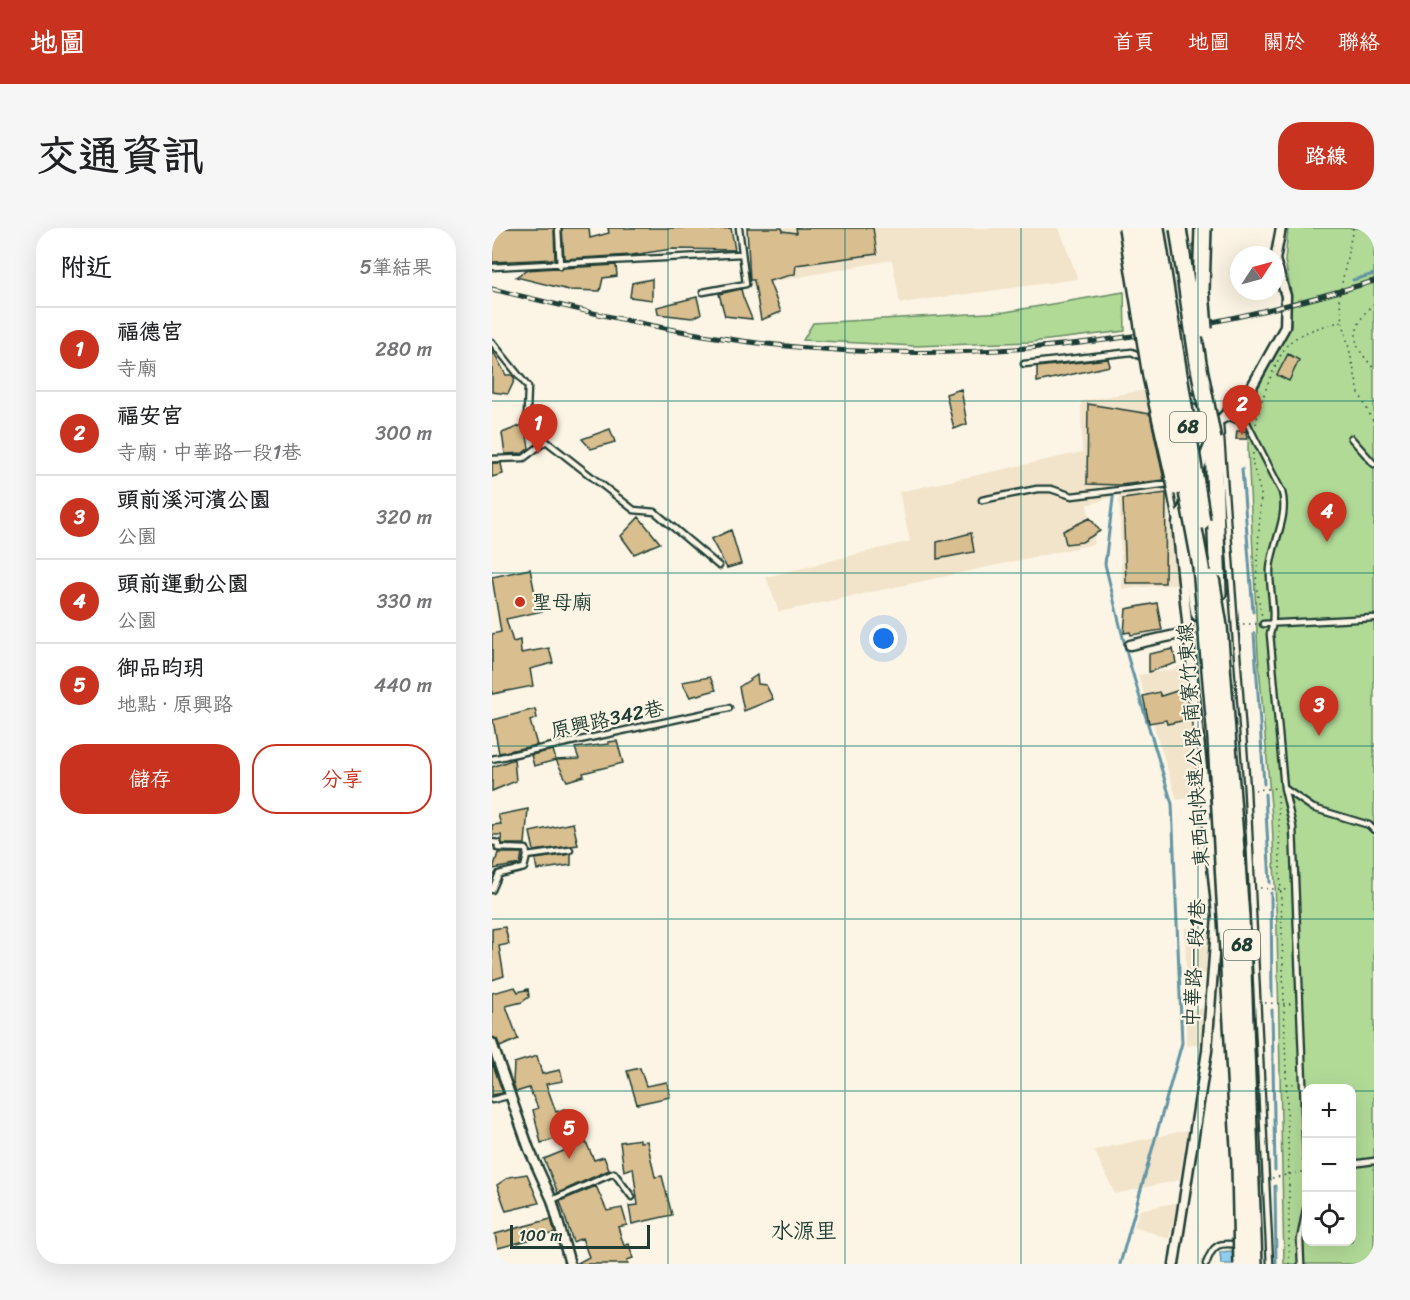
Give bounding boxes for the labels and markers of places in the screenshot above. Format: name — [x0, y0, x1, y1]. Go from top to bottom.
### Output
pin: 2 — [1222, 386, 1262, 435]
pin: 1 — [518, 404, 558, 454]
pin: 4 — [1308, 492, 1346, 542]
place label: 聖母廟 — [532, 585, 592, 620]
marker: 聖母廟 — [513, 595, 527, 609]
pin: 3 — [1300, 686, 1338, 736]
pin: 5 — [550, 1110, 589, 1159]

